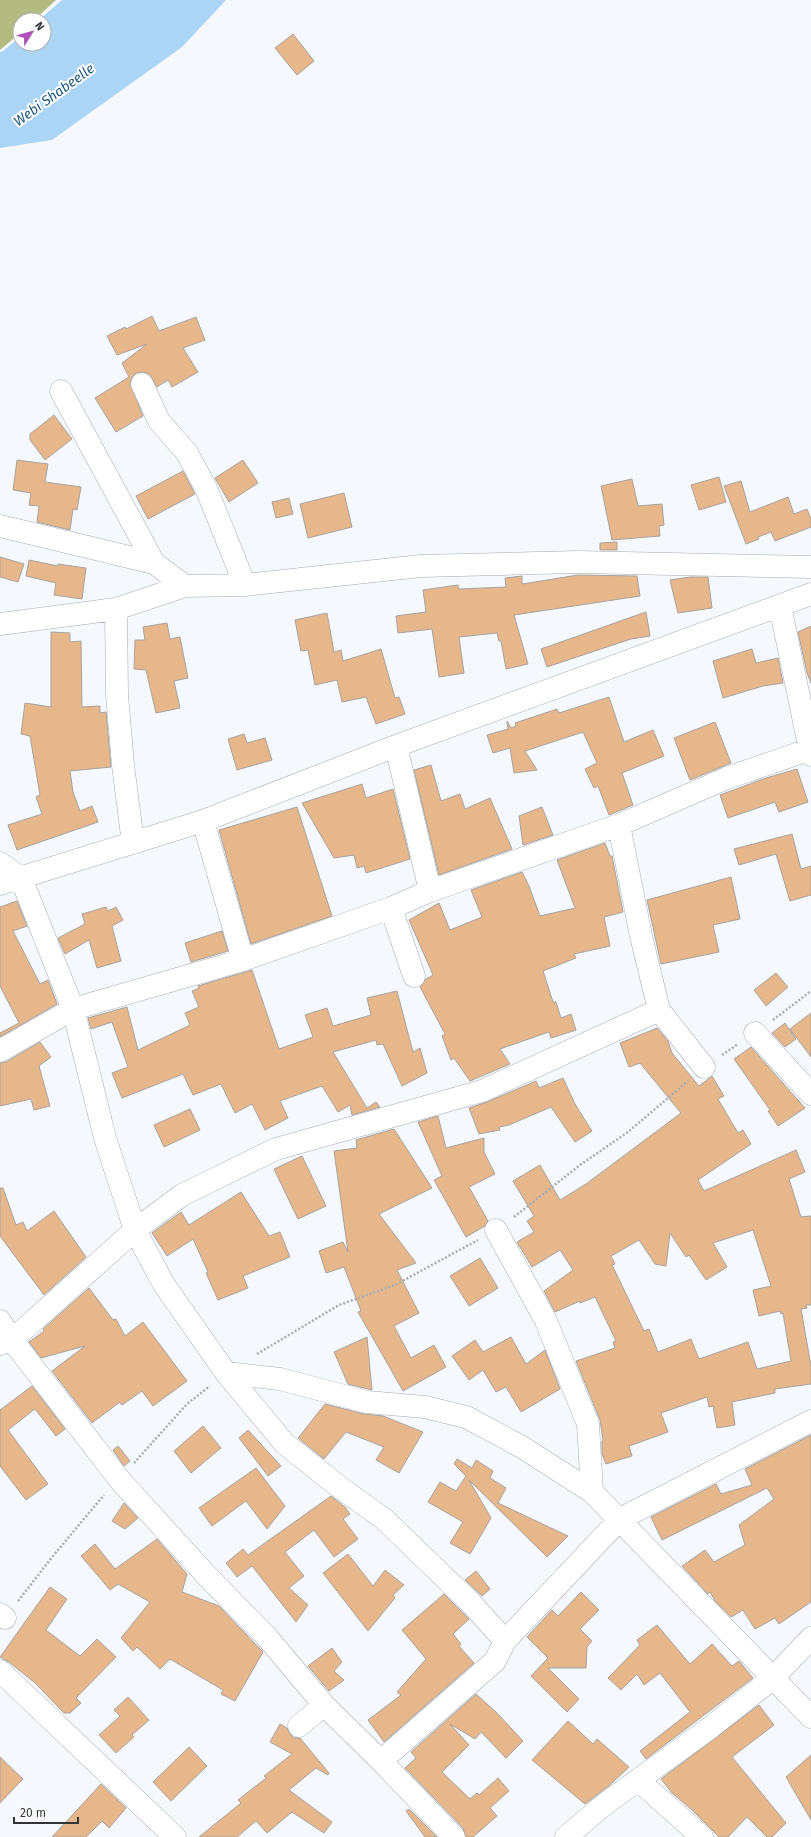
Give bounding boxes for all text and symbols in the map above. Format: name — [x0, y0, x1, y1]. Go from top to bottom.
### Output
north arrow — [12, 12, 52, 52]
text: N — [32, 19, 47, 33]
water label: Webi Shabeelle — [10, 60, 98, 130]
scale bar — [14, 1799, 78, 1825]
text: 20 m — [20, 1806, 46, 1820]

